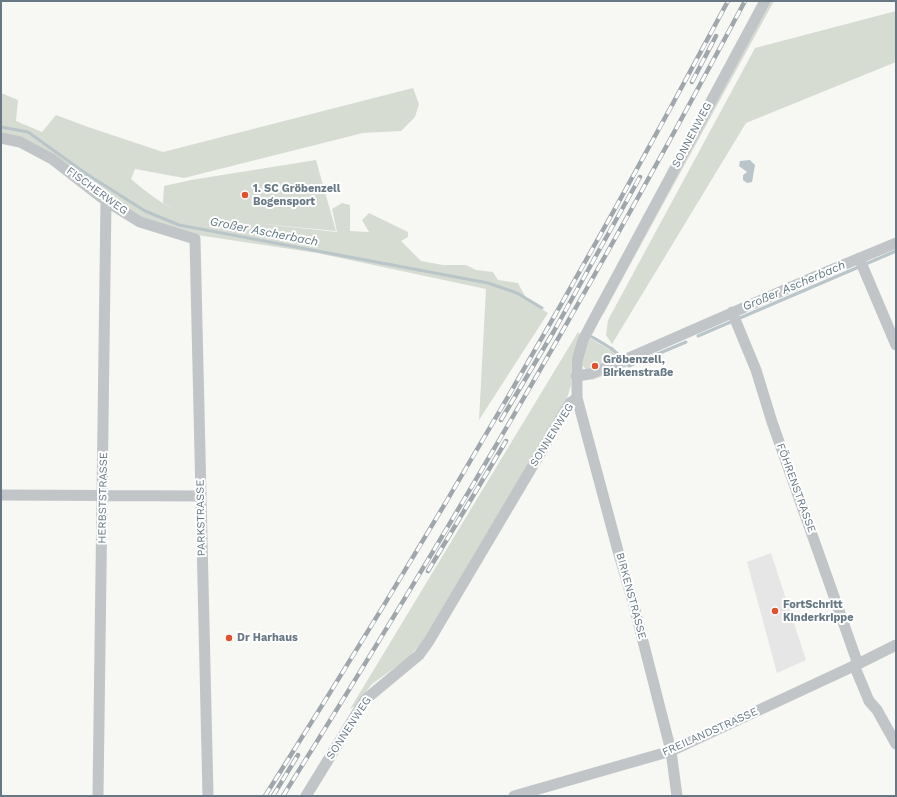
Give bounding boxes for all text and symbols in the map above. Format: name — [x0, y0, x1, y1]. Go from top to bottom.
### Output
street label: SONNENWEG — [669, 100, 715, 170]
street label: FISCHERWEG — [64, 164, 130, 218]
place label: 1. SC Gröbenzell Bogensport — [253, 182, 340, 208]
marker: 1. SC Gröbenzell Bogensport — [240, 190, 250, 200]
water label: Großer Ascherbach — [209, 214, 319, 250]
water label: Großer Ascherbach — [741, 258, 847, 314]
place label: Gröbenzell, Birkenstraße — [603, 353, 673, 379]
marker: Gröbenzell, Birkenstraße — [590, 361, 600, 371]
street label: SONNENWEG — [527, 401, 577, 469]
street label: FÖHRENSTRASSE — [774, 441, 818, 535]
street label: HERBSTSTRASSE — [96, 452, 110, 544]
street label: PARKSTRASSE — [194, 480, 208, 556]
street label: BIRKENSTRASSE — [613, 551, 649, 641]
place label: FortSchritt Kinderkrippe — [783, 598, 854, 624]
marker: FortSchritt Kinderkrippe — [770, 606, 780, 616]
place label: Dr Harhaus — [237, 631, 298, 645]
marker: Dr Harhaus — [224, 633, 234, 643]
street label: SONNENWEG — [324, 694, 374, 762]
street label: FREILANDSTRASSE — [660, 705, 760, 759]

